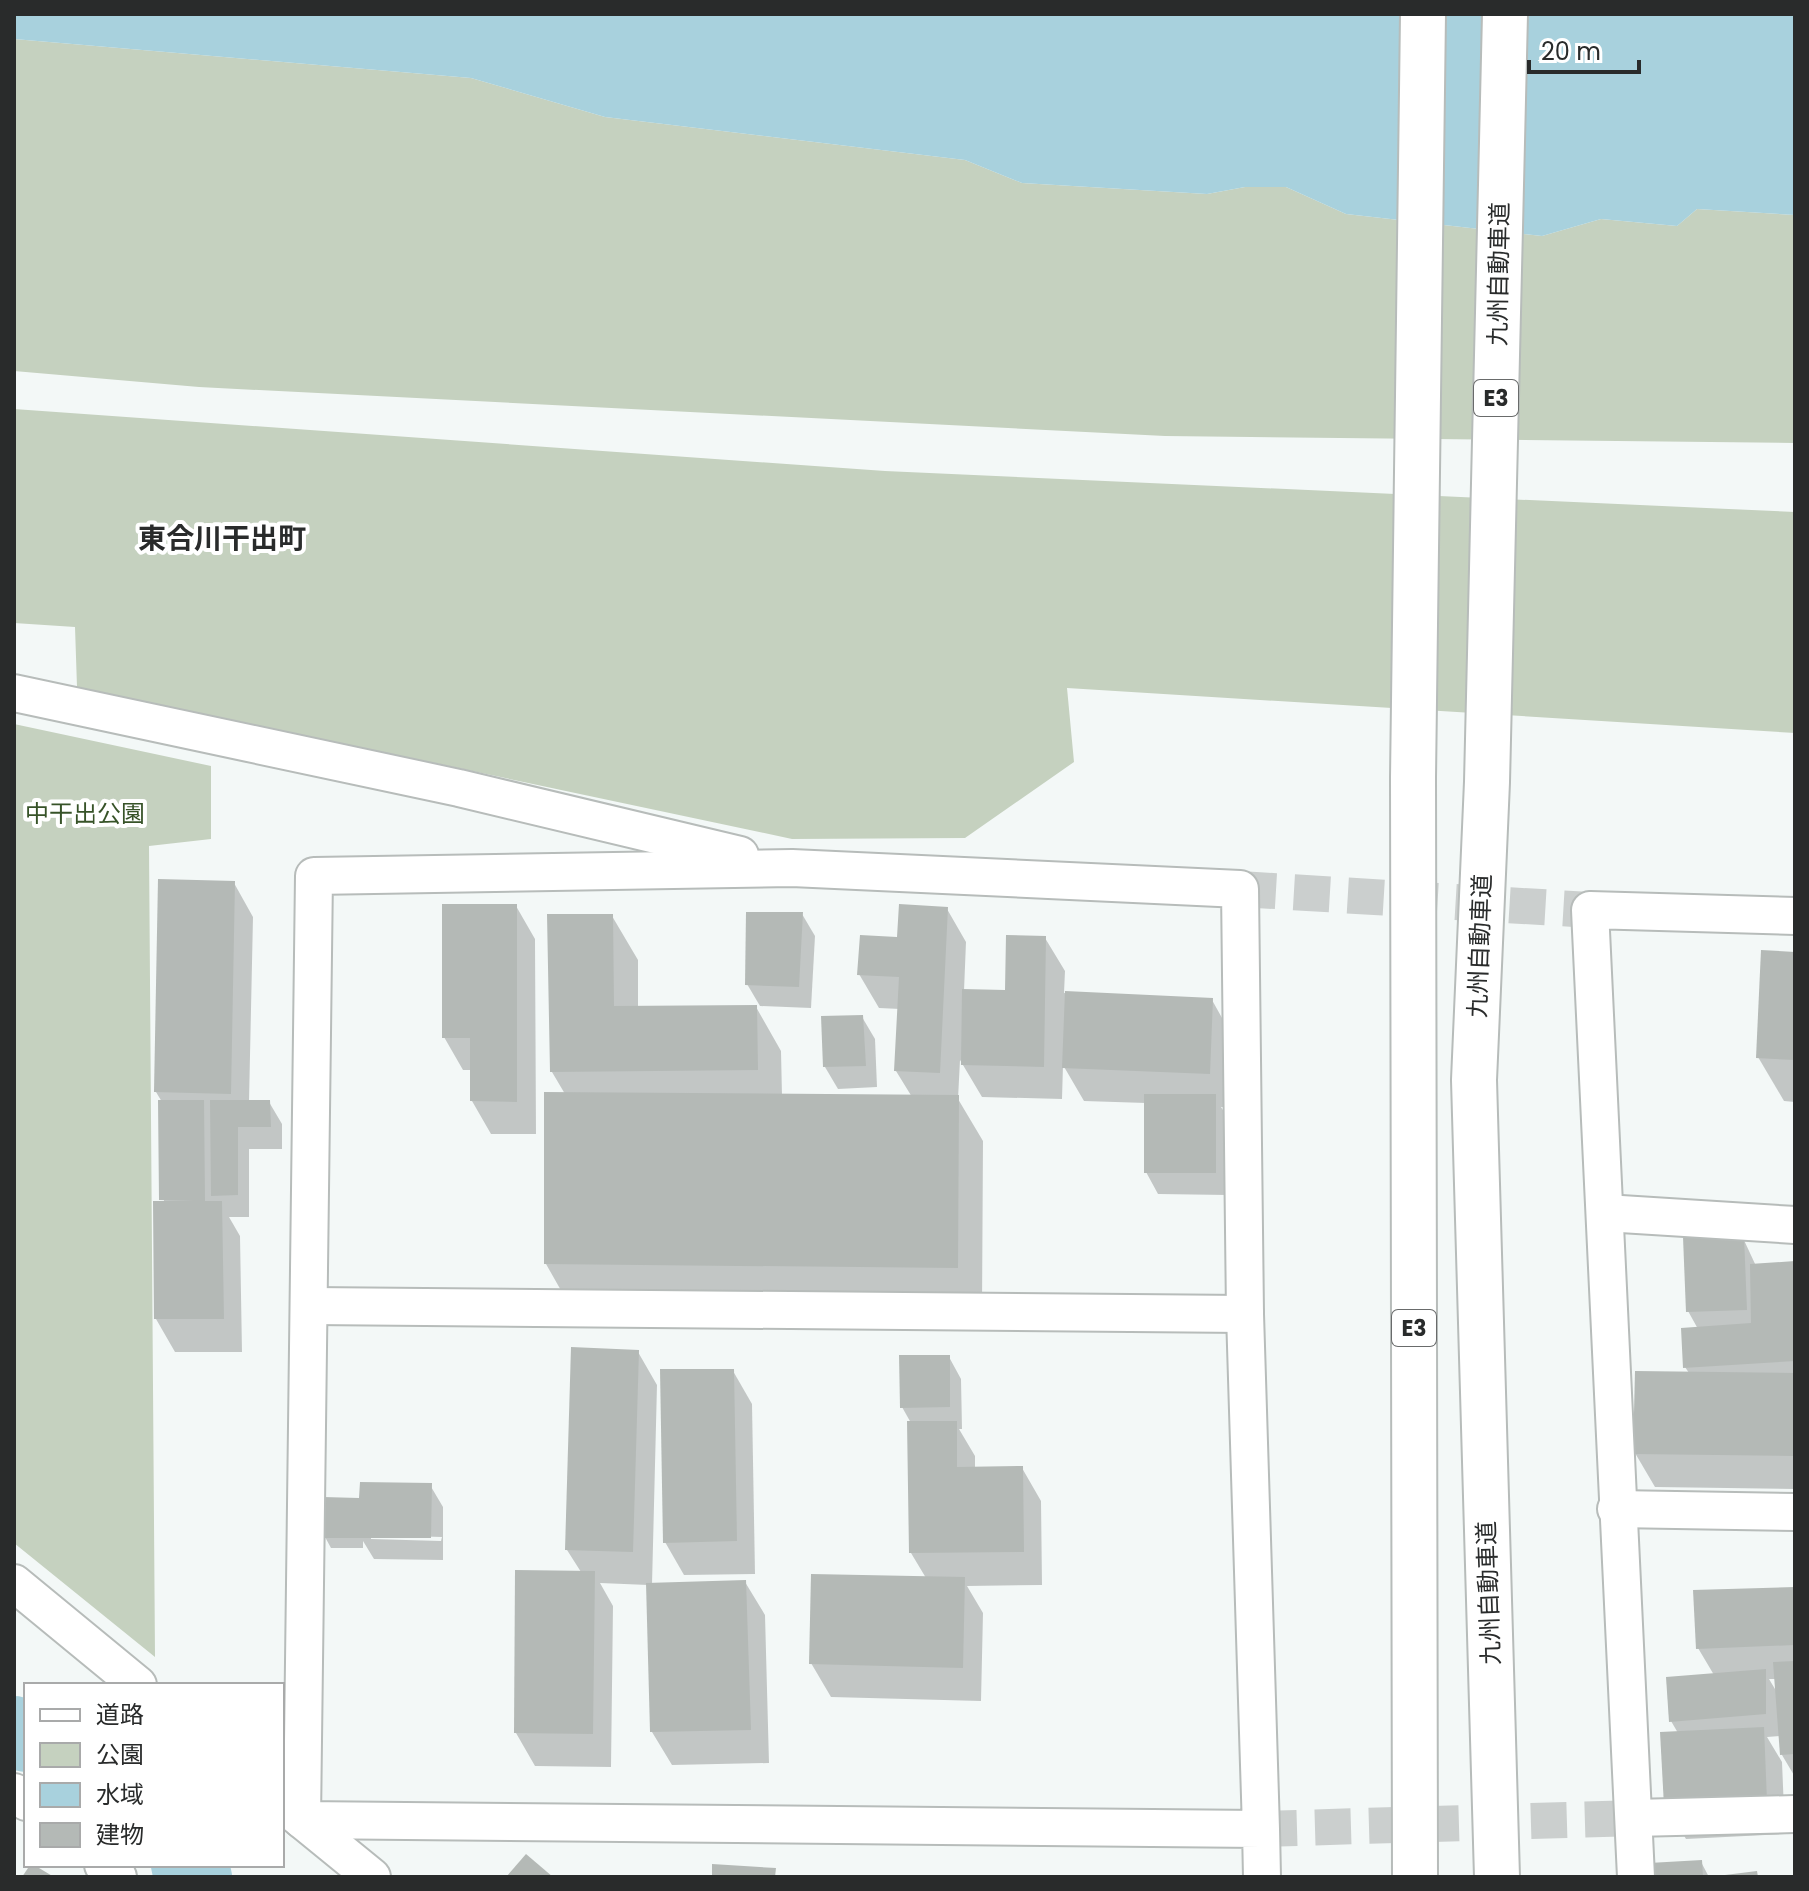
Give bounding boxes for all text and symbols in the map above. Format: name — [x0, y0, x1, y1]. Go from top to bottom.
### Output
scale bar — [1529, 24, 1639, 74]
text: 20 m — [1541, 35, 1601, 68]
street label: 九州自動車道 — [1481, 202, 1516, 346]
road number: E3 — [1474, 380, 1518, 416]
district label: 東合川干出町 — [138, 519, 306, 558]
park label: 中干出公園 — [25, 797, 145, 830]
street label: 九州自動車道 — [1460, 873, 1499, 1019]
road number: E3 — [1392, 1310, 1436, 1346]
street label: 九州自動車道 — [1469, 1520, 1508, 1666]
legend — [24, 1683, 284, 1867]
text: 道路 — [96, 1698, 144, 1731]
text: 公園 — [96, 1738, 144, 1771]
text: 水域 — [96, 1778, 144, 1811]
text: 建物 — [96, 1818, 144, 1851]

